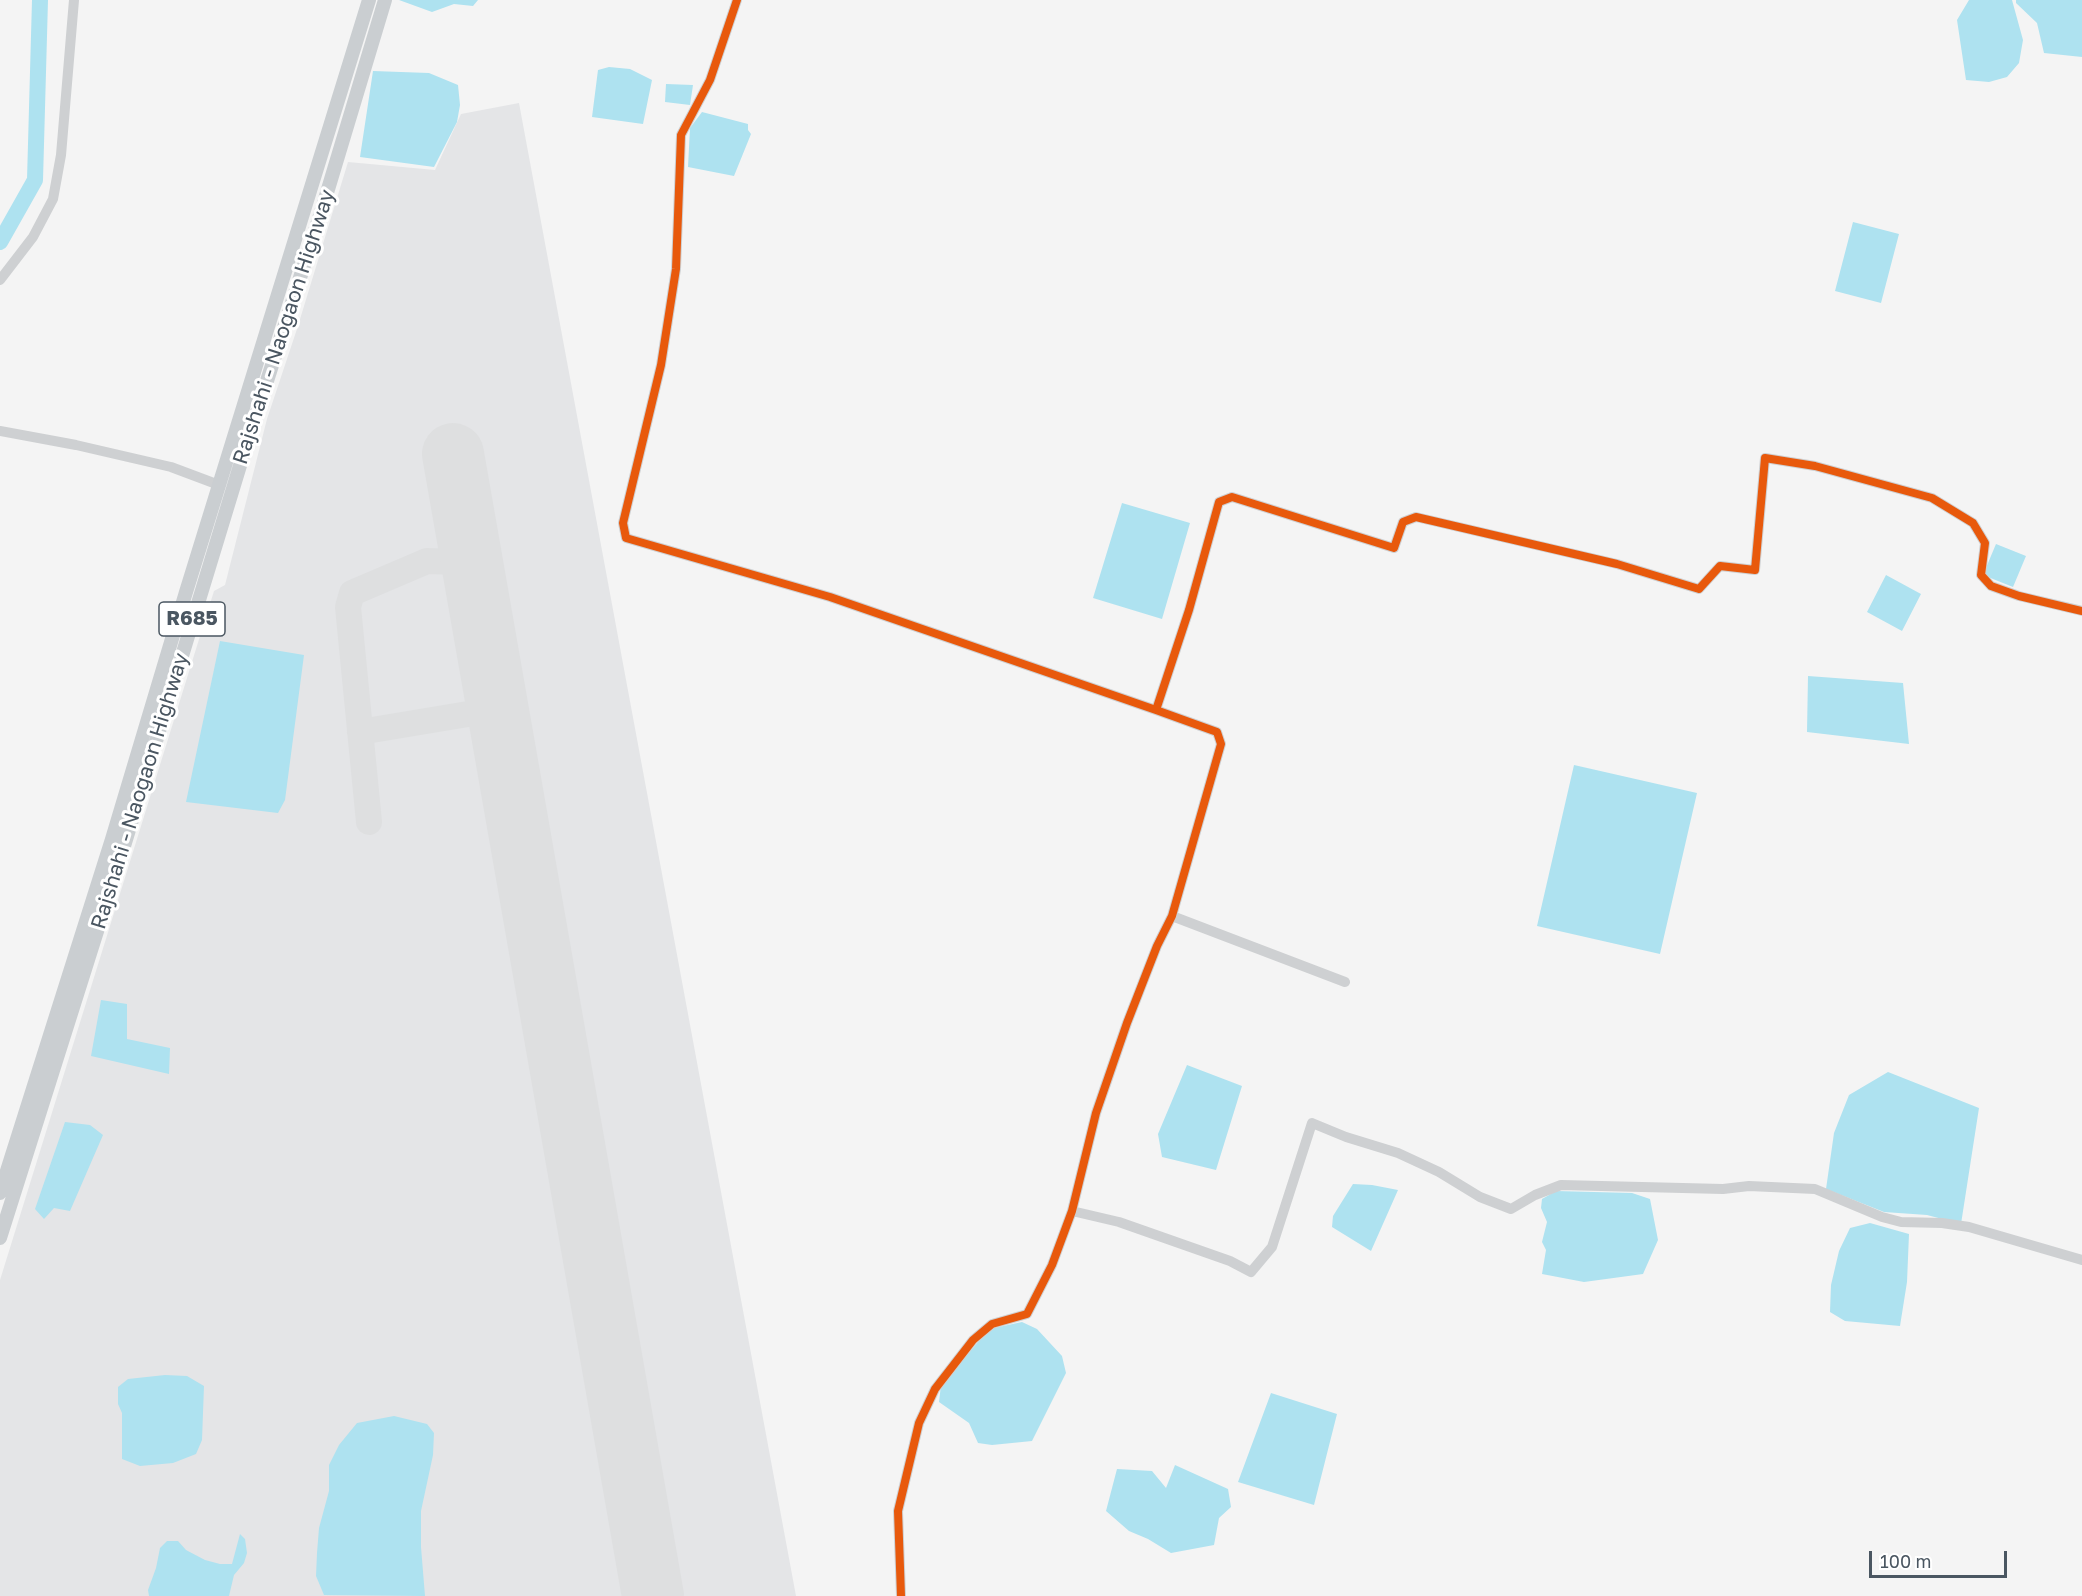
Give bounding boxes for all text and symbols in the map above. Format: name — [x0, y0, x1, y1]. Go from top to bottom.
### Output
street label: Rajshahi - Naogaon Highway — [228, 186, 340, 468]
road number: R685 — [159, 602, 225, 636]
street label: Rajshahi - Naogaon Highway — [86, 650, 194, 932]
scale bar — [1872, 1539, 2010, 1577]
text: 100 m — [1880, 1550, 1931, 1572]

